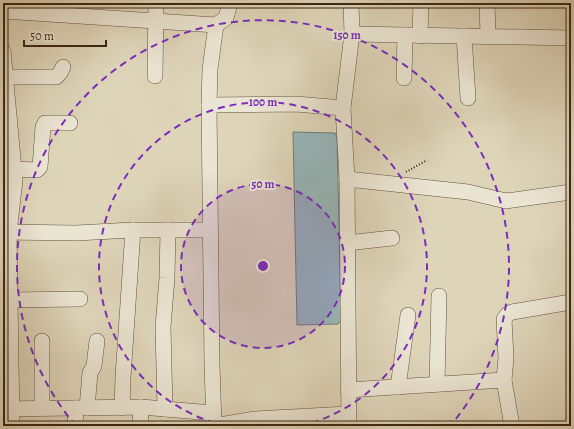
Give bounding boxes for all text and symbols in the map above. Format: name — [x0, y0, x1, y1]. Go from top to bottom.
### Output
scale bar — [24, 22, 106, 48]
text: 150 m — [333, 27, 361, 43]
text: 50 m — [30, 28, 54, 44]
text: 100 m — [249, 94, 277, 110]
text: 50 m — [251, 176, 275, 192]
centre of rings — [256, 259, 270, 273]

